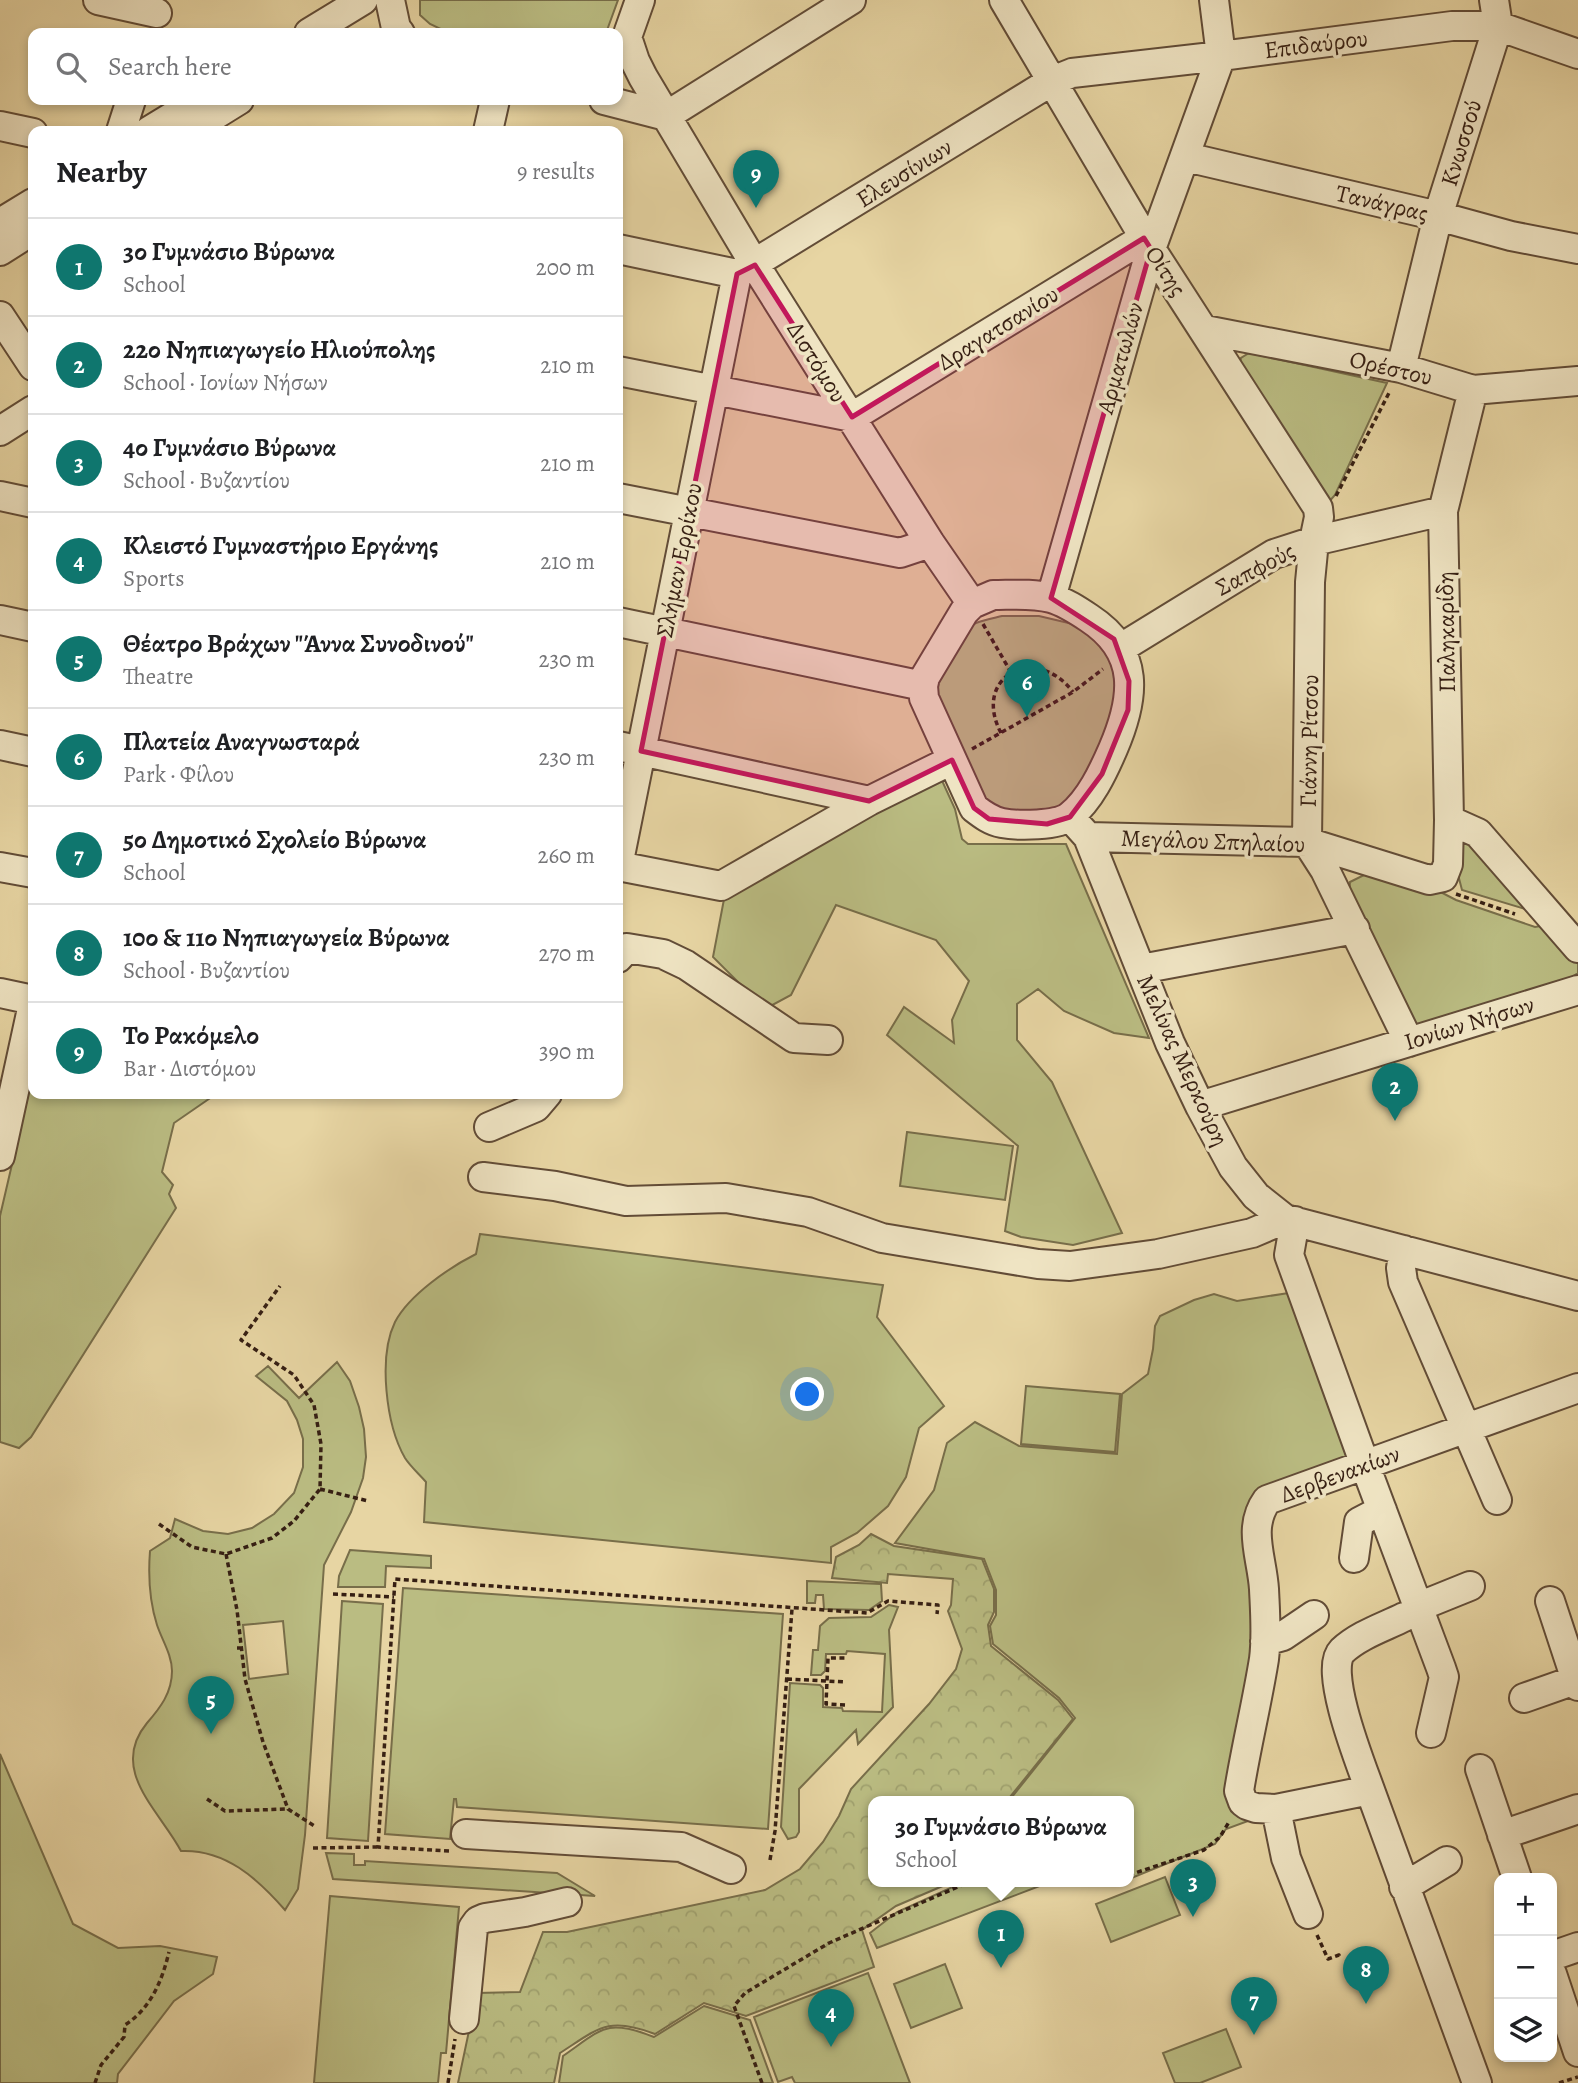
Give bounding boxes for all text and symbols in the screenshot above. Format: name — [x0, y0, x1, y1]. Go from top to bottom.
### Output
street label: Επιδαύρου — [1262, 22, 1370, 66]
search box — [28, 28, 623, 105]
icon: search — [52, 48, 90, 86]
text: Search here — [108, 49, 232, 84]
street label: Κνωσσού — [1433, 96, 1489, 190]
street label: Ελευσίνιων — [850, 131, 958, 215]
pin: 9 — [733, 150, 779, 208]
text: Nearby — [56, 152, 147, 192]
text: 9 results — [517, 156, 595, 187]
street label: Τανάγρας — [1333, 177, 1431, 229]
text: 3ο Γυμνάσιο Βύρωνα — [123, 234, 335, 269]
street label: Οίτης — [1138, 240, 1194, 302]
text: 1 — [75, 252, 83, 283]
text: 200 m — [536, 252, 595, 283]
text: School — [123, 269, 185, 300]
street label: Δραγατσανίου — [931, 278, 1065, 378]
street label: Αρματωλών — [1089, 298, 1151, 418]
street label: Διστόμου — [780, 315, 854, 409]
text: 22ο Νηπιαγωγείο Ηλιούπολης — [123, 332, 436, 367]
street label: Ορέστου — [1346, 343, 1436, 393]
text: 2 — [73, 350, 85, 381]
text: 210 m — [540, 350, 595, 381]
text: School · Ιονίων Νήσων — [123, 367, 328, 398]
text: 4ο Γυμνάσιο Βύρωνα — [123, 430, 336, 465]
text: 3 — [74, 448, 84, 479]
text: 210 m — [540, 448, 595, 479]
text: School · Βυζαντίου — [123, 465, 290, 496]
street label: Σλήμαν Ερρίκου — [648, 480, 710, 640]
text: Κλειστό Γυμναστήριο Εργάνης — [123, 528, 438, 563]
street label: Σαπφούς — [1210, 535, 1300, 603]
text: 4 — [74, 546, 84, 577]
text: 210 m — [540, 546, 595, 577]
text: Sports — [123, 563, 184, 594]
street label: Παληκαρίδη — [1429, 571, 1463, 693]
text: Θέατρο Βράχων "Άννα Συνοδινού" — [123, 626, 474, 661]
text: 5 — [74, 644, 84, 675]
text: 230 m — [539, 644, 595, 675]
pin: 6 — [1004, 659, 1050, 717]
text: Theatre — [123, 661, 193, 692]
street label: Γιάννη Ρίτσου — [1292, 674, 1326, 808]
text: Πλατεία Αναγνωσταρά — [123, 724, 360, 759]
text: 6 — [74, 742, 84, 773]
text: 230 m — [539, 742, 595, 773]
text: Park · Φίλου — [123, 759, 234, 790]
text: 5ο Δημοτικό Σχολείο Βύρωνα — [123, 822, 427, 857]
street label: Μεγάλου Σπηλαίου — [1120, 822, 1306, 860]
text: 7 — [74, 840, 84, 871]
text: 260 m — [537, 840, 595, 871]
text: School — [123, 857, 185, 888]
text: 10ο & 11ο Νηπιαγωγεία Βύρωνα — [123, 920, 450, 955]
text: 8 — [73, 938, 85, 969]
text: 270 m — [538, 938, 595, 969]
text: School · Βυζαντίου — [123, 955, 290, 986]
street label: Μελίνας Μερκούρη — [1129, 969, 1237, 1151]
street label: Ιονίων Νήσων — [1400, 988, 1538, 1058]
text: Το Ρακόμελο — [123, 1018, 259, 1053]
text: 9 — [74, 1036, 84, 1067]
text: 390 m — [539, 1036, 595, 1067]
text: Bar · Διστόμου — [123, 1053, 256, 1084]
pin: 2 — [1372, 1063, 1418, 1121]
your location — [790, 1377, 824, 1411]
street label: Δερβενακίων — [1276, 1438, 1404, 1510]
pin: 5 — [188, 1676, 234, 1734]
popup — [868, 1796, 1134, 1887]
text: 3ο Γυμνάσιο Βύρωνα — [895, 1809, 1107, 1844]
text: School — [895, 1844, 957, 1875]
pin: 3 — [1170, 1859, 1216, 1917]
map controls — [1494, 1873, 1557, 2062]
button: + — [1494, 1873, 1557, 1936]
pin: 1 — [978, 1910, 1024, 1968]
button: − — [1494, 1936, 1557, 1999]
pin: 8 — [1343, 1946, 1389, 2004]
pin: 7 — [1231, 1977, 1277, 2035]
pin: 4 — [808, 1989, 854, 2047]
button: layers — [1494, 1999, 1557, 2062]

